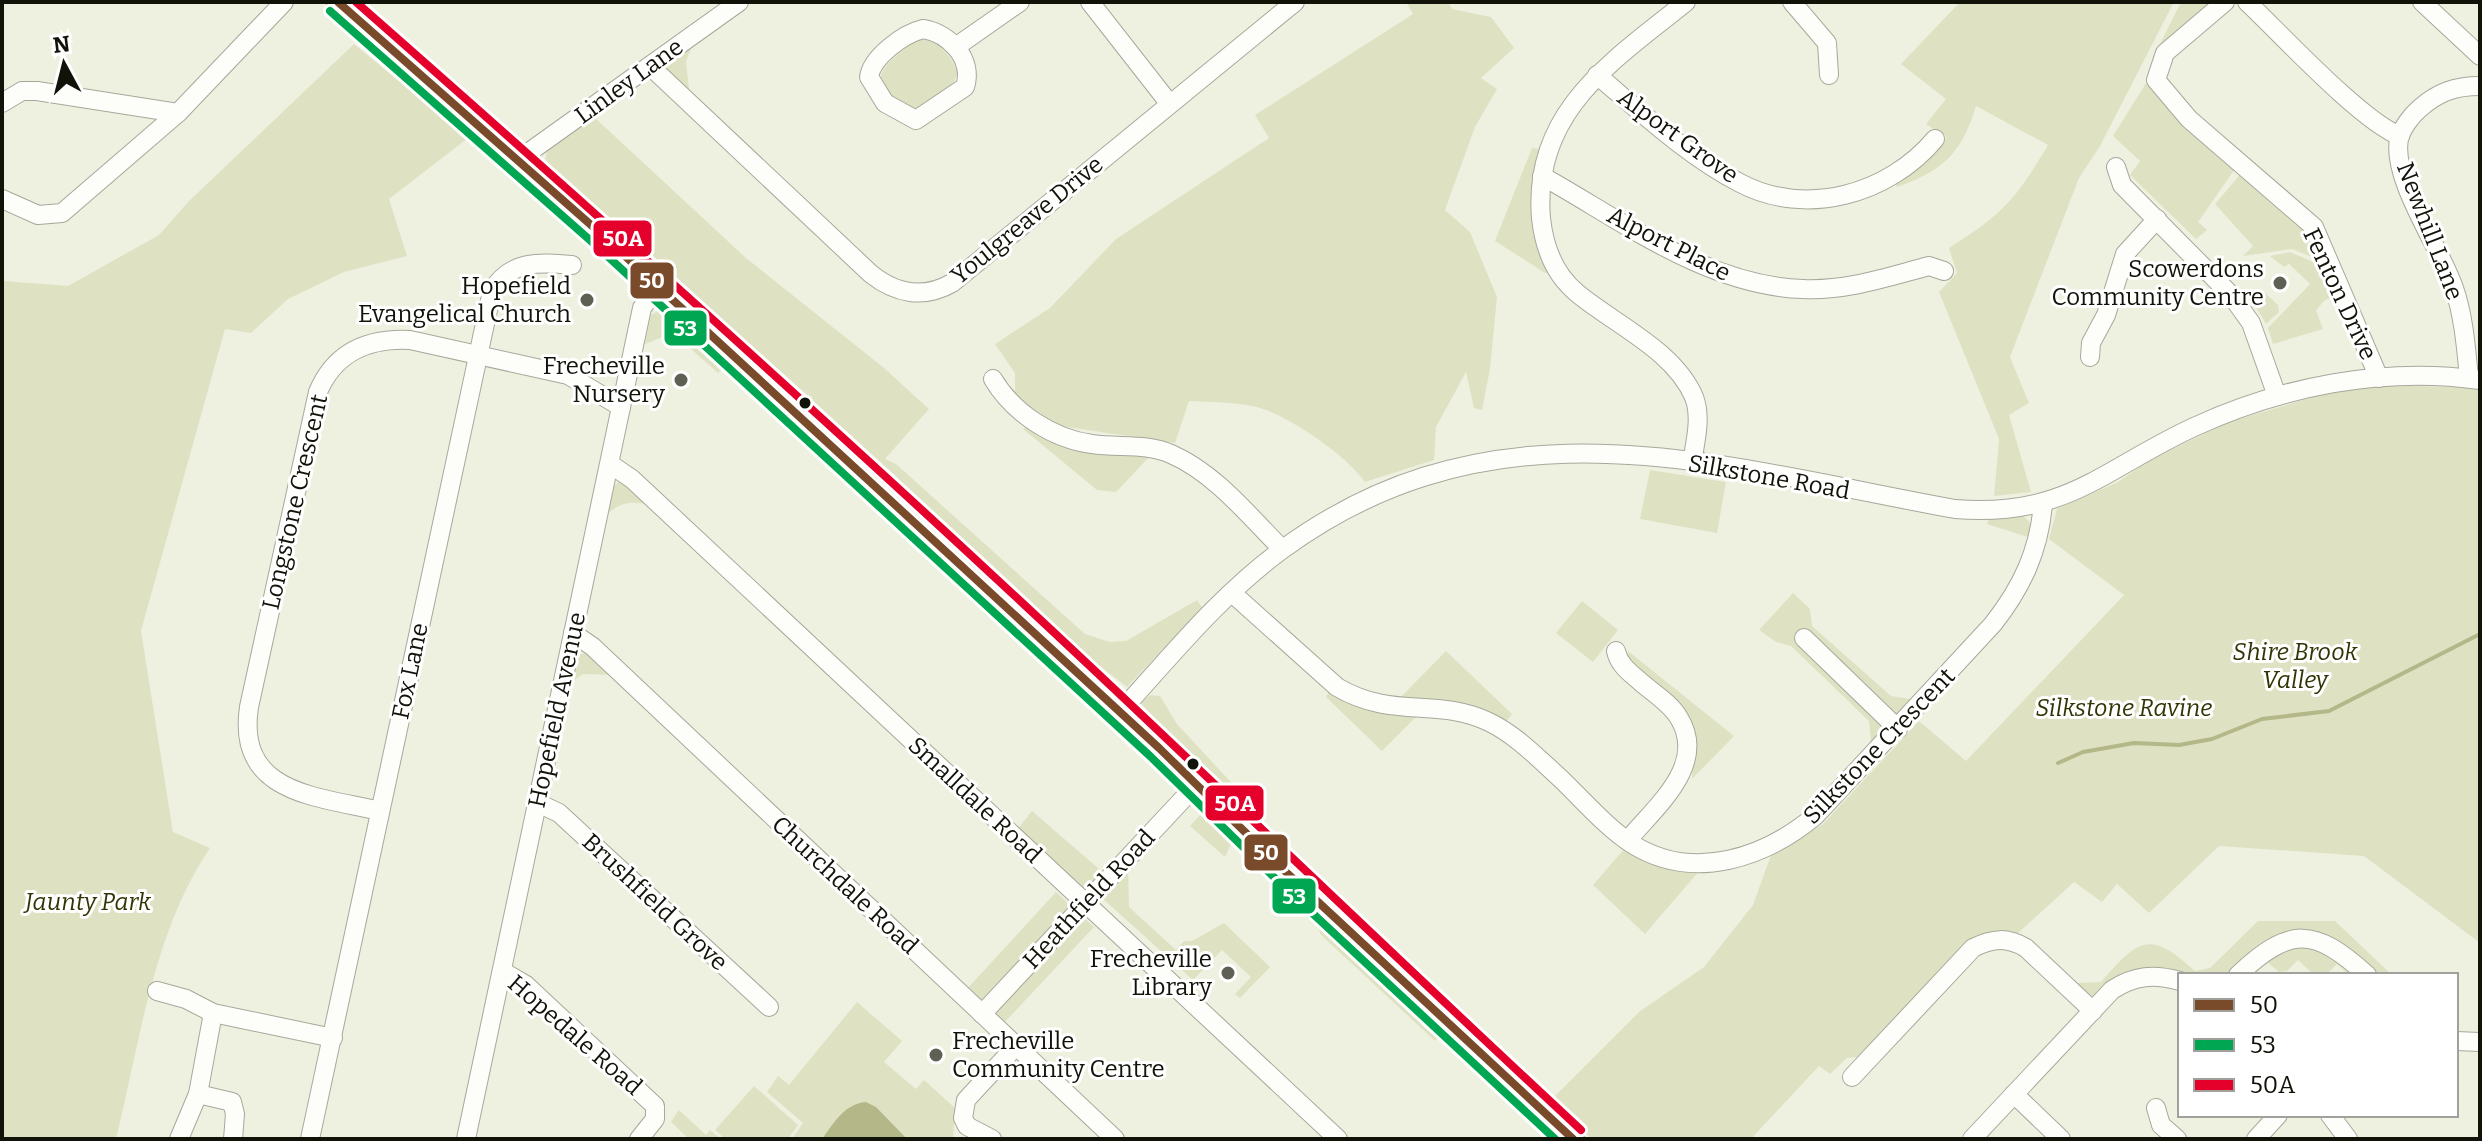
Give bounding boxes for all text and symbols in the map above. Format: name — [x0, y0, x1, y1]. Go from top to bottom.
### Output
north arrow — [24, 24, 104, 104]
text: N — [52, 30, 72, 59]
street label: Linley Lane — [570, 32, 688, 130]
street label: Alport Grove — [1612, 83, 1744, 189]
street label: Youlgreave Drive — [945, 150, 1109, 290]
street label: Newhill Lane — [2391, 158, 2469, 304]
street label: Alport Place — [1603, 201, 1735, 287]
line badge: 50A — [592, 219, 653, 258]
street label: Fenton Drive — [2297, 224, 2383, 364]
text: 50A — [602, 225, 644, 252]
place label: Scowerdons Community Centre — [2051, 255, 2264, 311]
line badge: 50 — [629, 261, 675, 300]
text: 50 — [639, 267, 665, 294]
place label: Hopefield Evangelical Church — [358, 272, 571, 328]
marker: Scowerdons Community Centre — [2271, 274, 2289, 292]
marker: Hopefield Evangelical Church — [578, 291, 596, 309]
line badge: 53 — [663, 309, 708, 347]
text: 53 — [673, 315, 697, 342]
place label: Frecheville Nursery — [543, 352, 665, 408]
marker: Frecheville Nursery — [672, 371, 690, 389]
street label: Longstone Crescent — [257, 391, 333, 612]
unlabelled marker — [797, 395, 813, 411]
street label: Silkstone Road — [1686, 449, 1852, 505]
street label: Hopefield Avenue — [523, 610, 591, 810]
street label: Fox Lane — [386, 620, 434, 722]
park label: Shire Brook Valley — [2232, 638, 2358, 694]
street label: Silkstone Crescent — [1797, 662, 1961, 830]
park label: Silkstone Ravine — [2036, 694, 2212, 722]
street label: Smalldale Road — [903, 731, 1047, 869]
unlabelled marker — [1185, 756, 1201, 772]
line badge: 50A — [1204, 784, 1265, 822]
text: 50A — [1214, 790, 1256, 817]
street label: Churchdale Road — [766, 810, 924, 960]
street label: Heathfield Road — [1018, 824, 1160, 974]
street label: Brushfield Grove — [577, 828, 733, 976]
line badge: 50 — [1243, 833, 1289, 872]
text: 50 — [1253, 839, 1279, 866]
line badge: 53 — [1271, 877, 1317, 915]
text: 53 — [1282, 883, 1306, 910]
park label: Jaunty Park — [23, 888, 152, 916]
place label: Frecheville Library — [1090, 945, 1212, 1001]
marker: Frecheville Library — [1219, 964, 1237, 982]
street label: Hopedale Road — [502, 969, 648, 1101]
legend — [2178, 973, 2458, 1117]
text: 50 — [2250, 991, 2278, 1019]
place label: Frecheville Community Centre — [952, 1027, 1165, 1083]
text: 53 — [2250, 1031, 2276, 1059]
marker: Frecheville Community Centre — [927, 1046, 945, 1064]
text: 50A — [2250, 1071, 2295, 1099]

